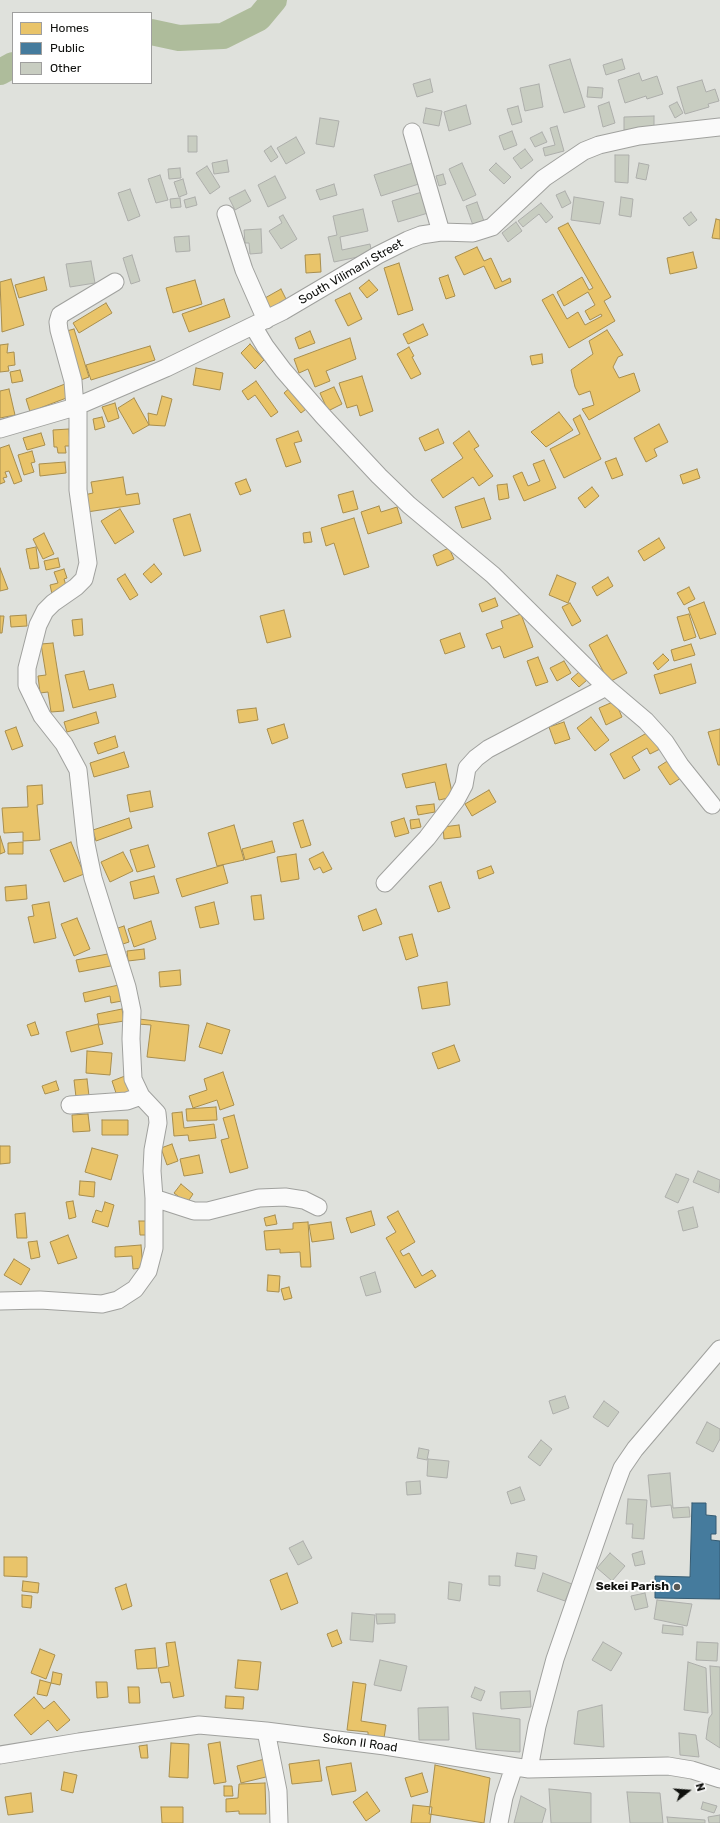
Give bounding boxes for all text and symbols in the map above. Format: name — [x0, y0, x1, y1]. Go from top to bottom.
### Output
legend — [12, 12, 152, 84]
text: Homes — [50, 21, 89, 35]
text: Public — [50, 41, 85, 55]
text: Other — [50, 61, 81, 75]
street label: South Vilimani Street — [296, 236, 406, 308]
place label: Sekei Parish — [596, 1580, 669, 1594]
marker: Sekei Parish — [672, 1582, 682, 1592]
street label: Sokon II Road — [322, 1731, 398, 1755]
north arrow — [668, 1771, 708, 1811]
text: N — [693, 1782, 707, 1793]

